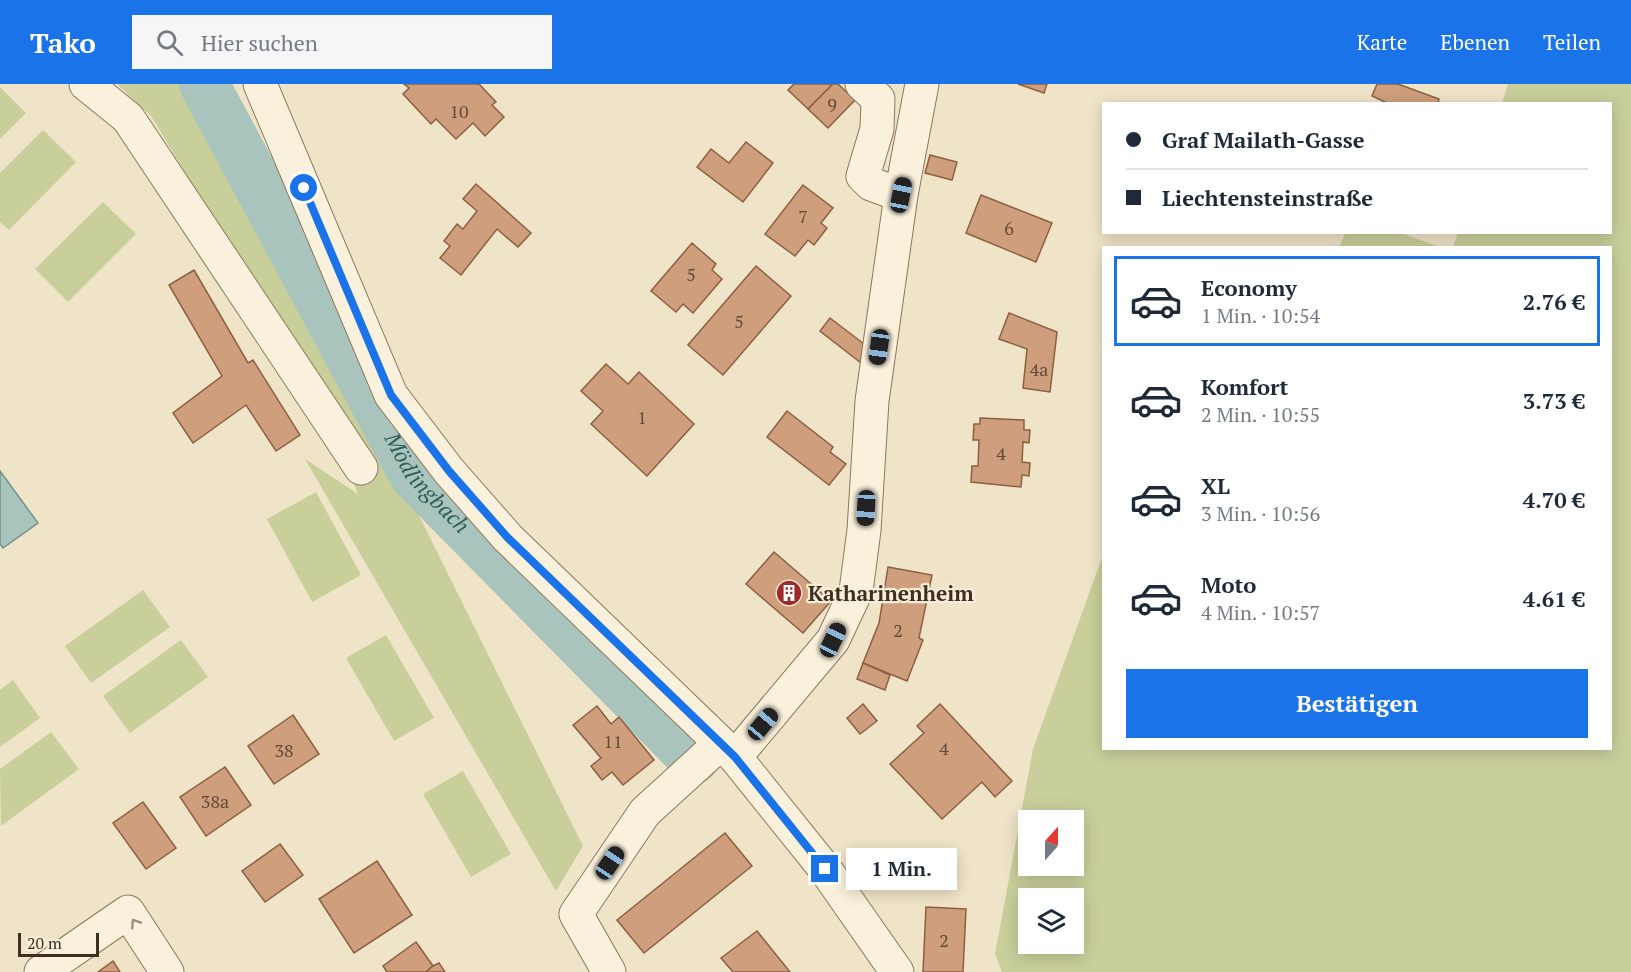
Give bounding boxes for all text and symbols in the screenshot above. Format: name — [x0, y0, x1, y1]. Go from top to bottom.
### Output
search box — [132, 15, 552, 69]
text: Tako — [30, 24, 96, 61]
icon: search — [153, 26, 186, 59]
text: Hier suchen — [201, 28, 318, 57]
text: Karte — [1357, 28, 1407, 56]
text: Ebenen — [1440, 28, 1510, 56]
text: Teilen — [1543, 28, 1601, 56]
house number: 9 — [827, 92, 837, 116]
house number: 10 — [449, 99, 469, 123]
text: Graf Mailath-Gasse — [1162, 125, 1365, 154]
route start — [290, 174, 317, 201]
car — [889, 176, 913, 214]
text: Liechtensteinstraße — [1162, 183, 1373, 212]
house number: 7 — [798, 204, 808, 228]
house number: 6 — [1004, 216, 1014, 240]
house number: 5 — [686, 262, 696, 286]
text: Economy — [1201, 273, 1297, 302]
icon: car — [1129, 274, 1183, 328]
text: 2.76 € — [1523, 287, 1585, 316]
text: 1 Min. · 10:54 — [1201, 302, 1320, 329]
house number: 5 — [734, 309, 744, 333]
car — [868, 328, 890, 366]
house number: 4a — [1030, 357, 1048, 381]
text: Komfort — [1201, 372, 1288, 401]
icon: car — [1129, 373, 1183, 427]
text: 3.73 € — [1523, 386, 1585, 415]
text: 2 Min. · 10:55 — [1201, 401, 1320, 428]
house number: 1 — [637, 405, 647, 429]
water label: Mödlingbach — [379, 426, 477, 539]
house number: 4 — [996, 441, 1006, 465]
text: XL — [1201, 471, 1230, 500]
icon: car — [1129, 472, 1183, 526]
text: 4.70 € — [1523, 485, 1585, 514]
car — [856, 490, 876, 526]
text: 3 Min. · 10:56 — [1201, 500, 1320, 527]
text: Moto — [1201, 570, 1256, 599]
icon: car — [1129, 571, 1183, 625]
building icon: Katharinenheim — [774, 578, 804, 608]
place label: Katharinenheim — [808, 579, 974, 607]
text: 4.61 € — [1523, 584, 1585, 613]
text: 4 Min. · 10:57 — [1201, 599, 1320, 626]
house number: 2 — [893, 618, 903, 642]
car — [817, 620, 849, 660]
button: Bestätigen — [1126, 669, 1588, 738]
car — [745, 704, 781, 744]
house number: 11 — [603, 729, 623, 753]
house number: 4 — [939, 736, 949, 760]
house number: 38 — [274, 738, 294, 762]
house number: 38a — [201, 789, 229, 813]
north arrow — [1018, 810, 1084, 876]
map controls — [1018, 810, 1084, 954]
car — [592, 843, 628, 883]
callout: 1 Min. — [846, 848, 957, 890]
route end — [811, 855, 838, 882]
text: 1 Min. — [871, 855, 932, 882]
button: layers — [1018, 888, 1084, 954]
one-way arrow — [131, 919, 142, 930]
house number: 2 — [939, 928, 949, 952]
scale bar — [18, 930, 99, 958]
text: 20 m — [27, 932, 62, 954]

